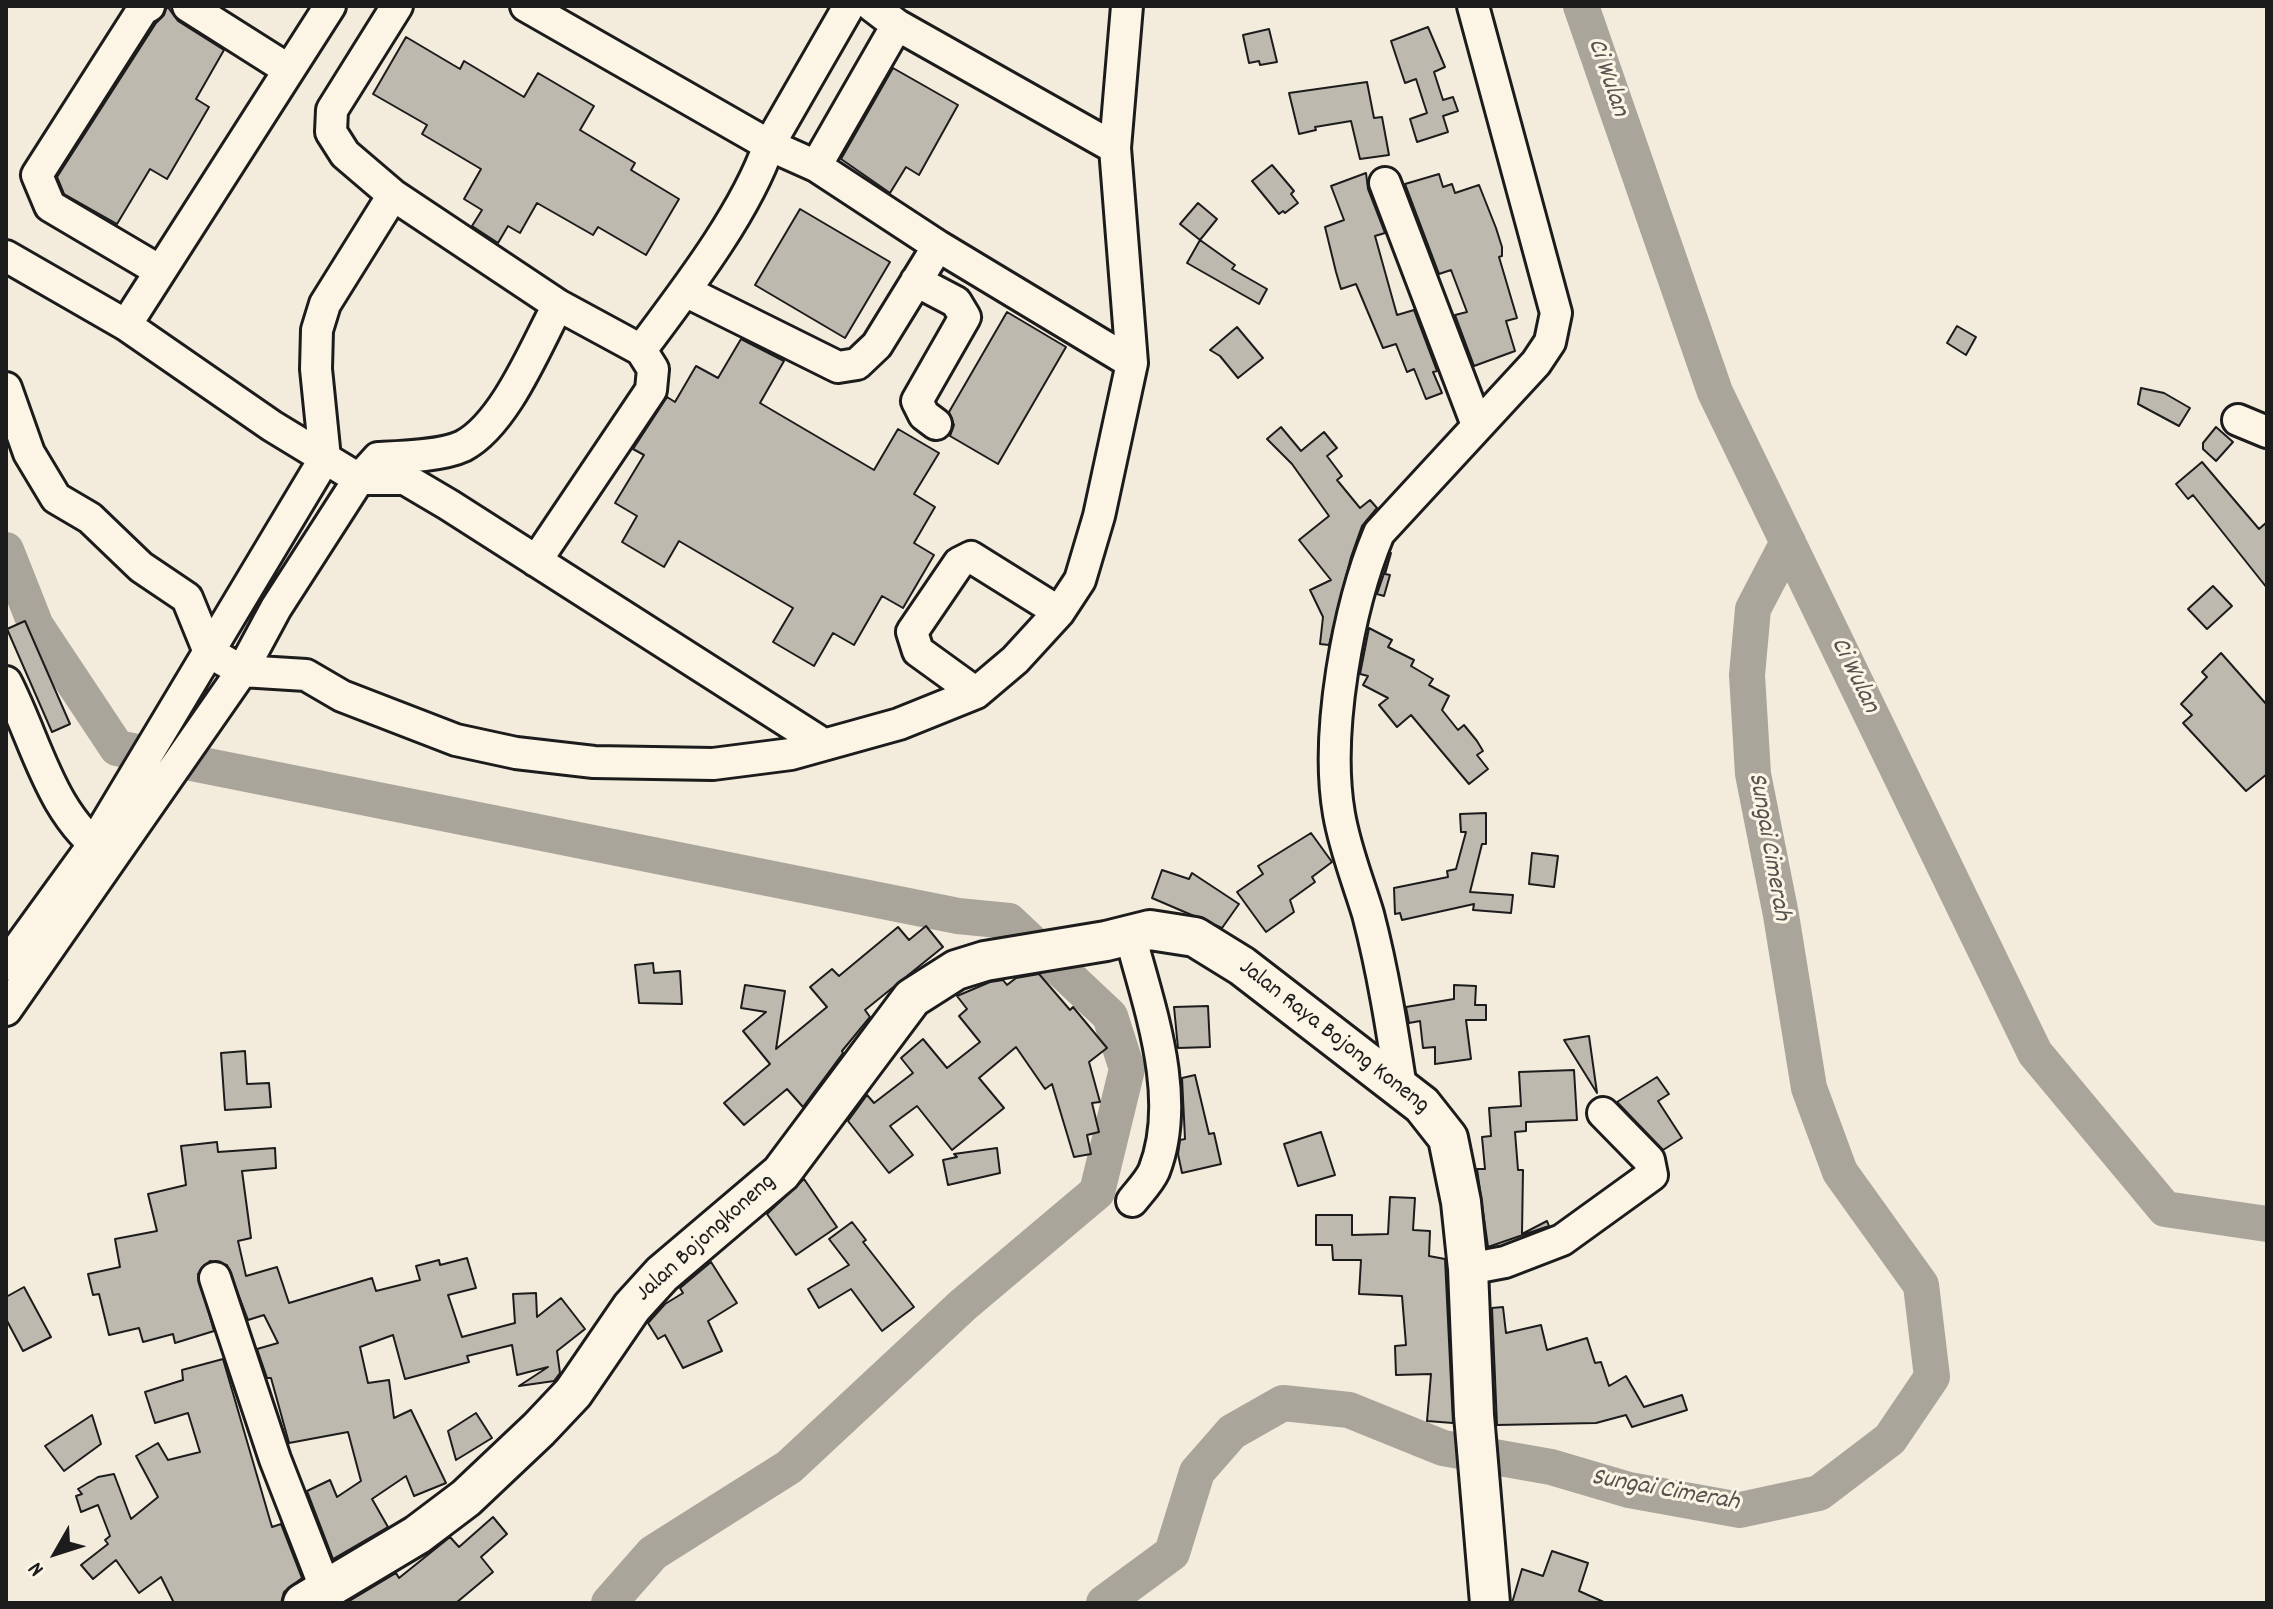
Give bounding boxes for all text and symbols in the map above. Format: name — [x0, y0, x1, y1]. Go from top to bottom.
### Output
water label: Ci Wulan — [1578, 35, 1634, 121]
water label: Ci Wulan — [1821, 633, 1885, 719]
water label: Sungai Cimerah — [1739, 771, 1795, 923]
street label: Jalan Raya Bojong Koneng — [1232, 955, 1434, 1121]
street label: Jalan Bojongkoneng — [631, 1169, 783, 1309]
water label: Sungai Cimerah — [1589, 1464, 1741, 1520]
north arrow — [16, 1513, 96, 1593]
text: N — [21, 1554, 52, 1582]

